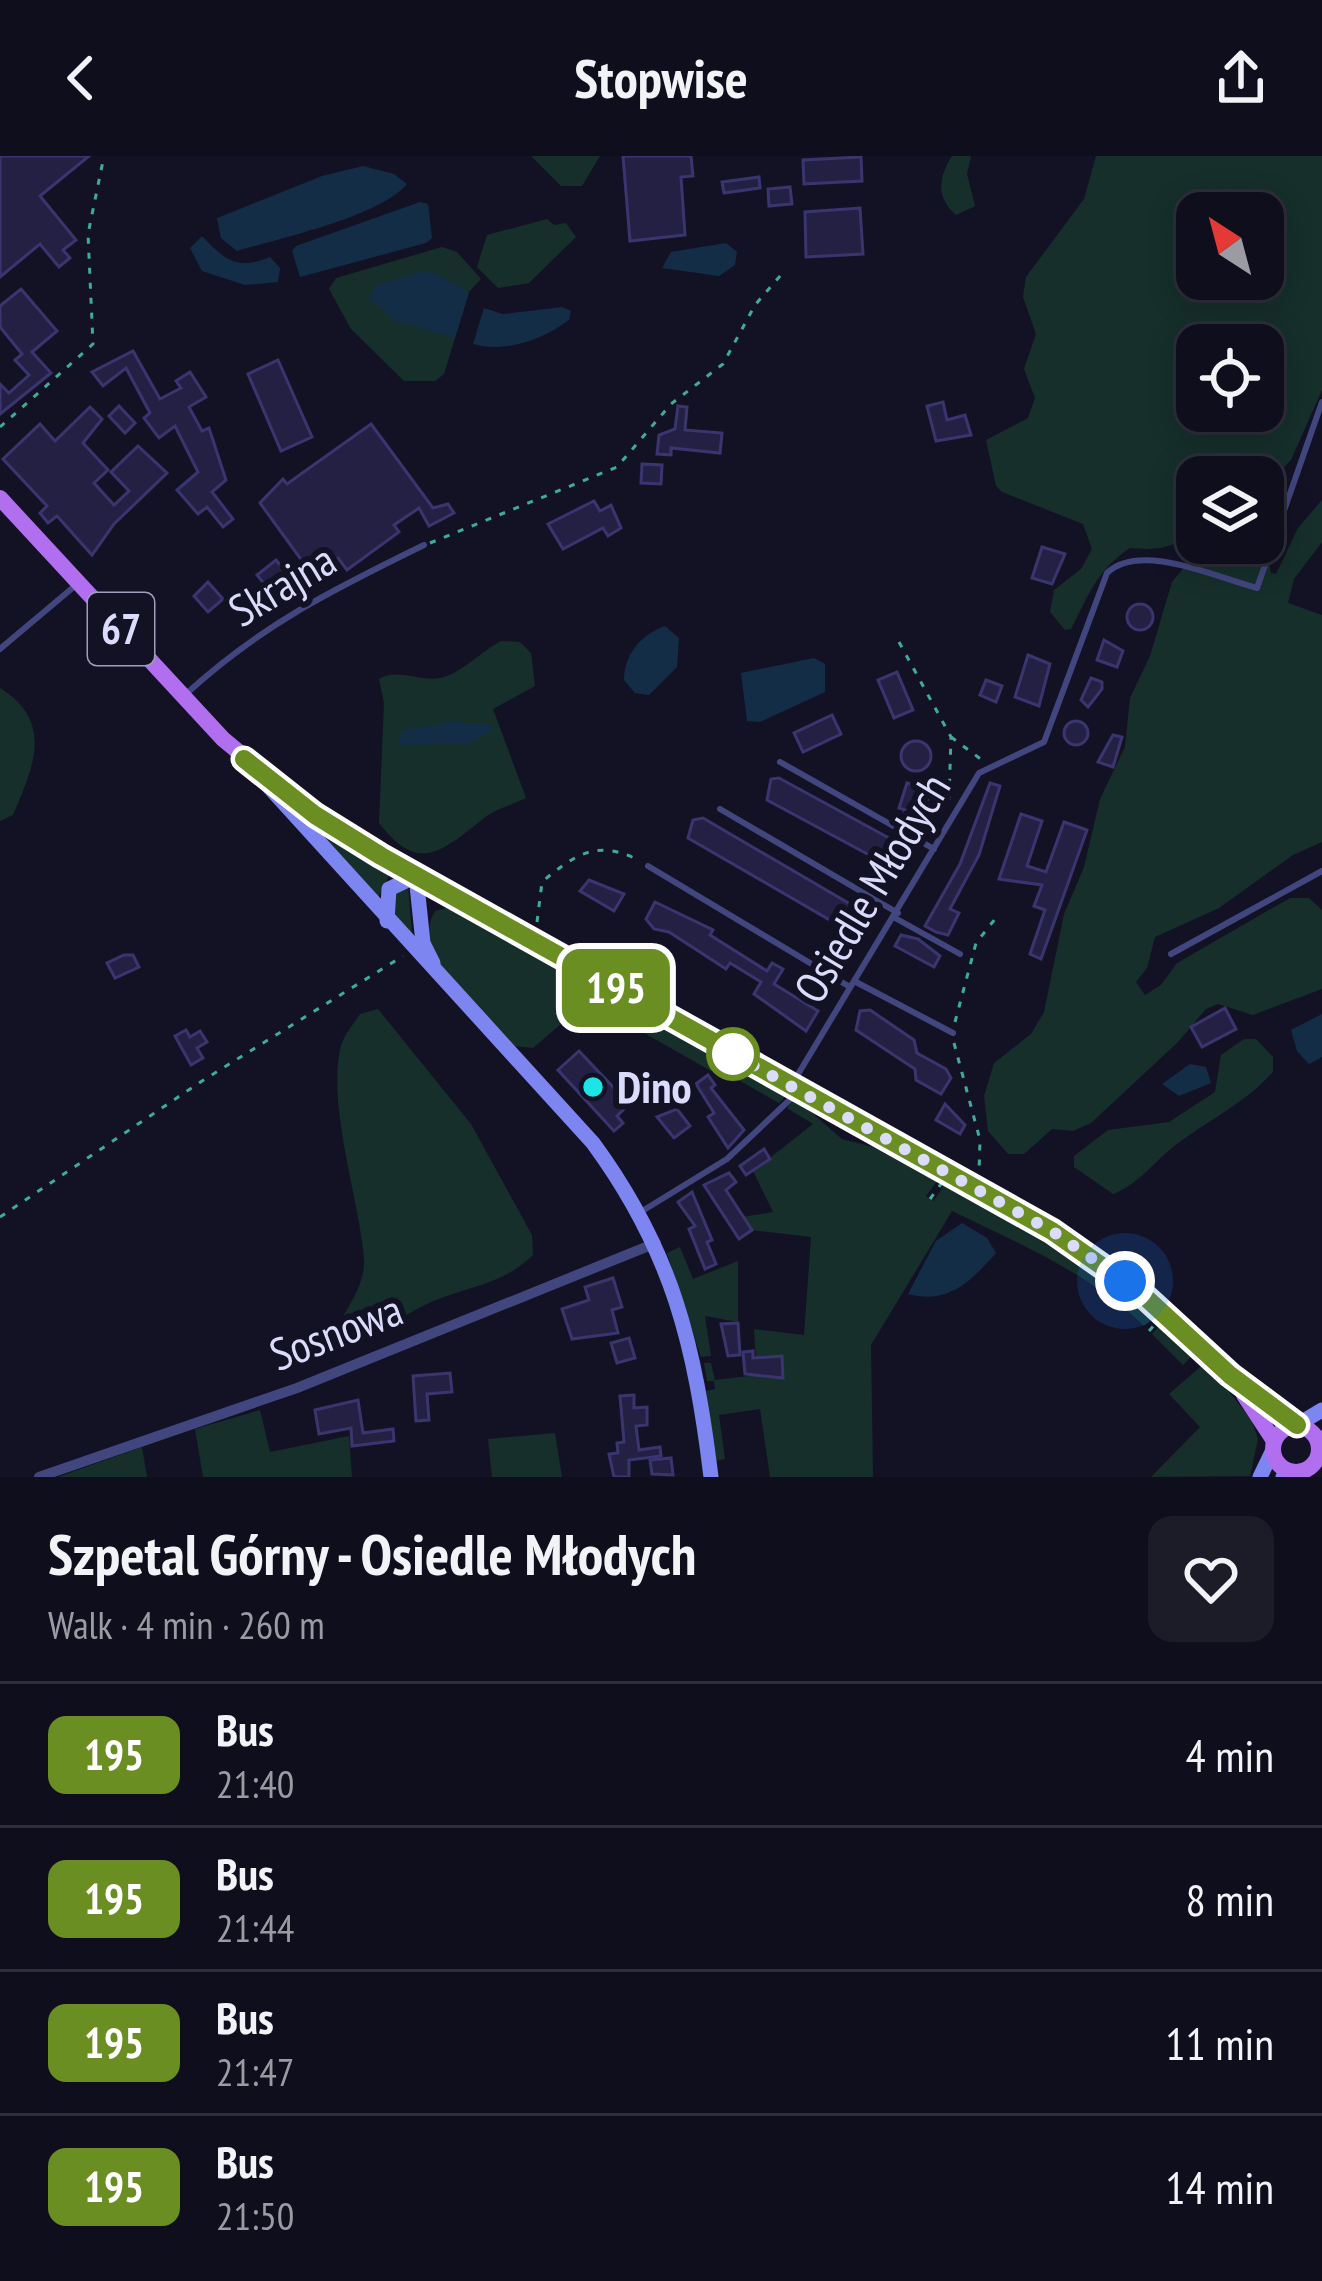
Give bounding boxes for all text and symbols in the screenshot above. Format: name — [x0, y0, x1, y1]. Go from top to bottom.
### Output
text: Stopwise — [574, 43, 748, 113]
icon: back — [48, 45, 114, 111]
icon: share — [1208, 45, 1274, 111]
north arrow — [1176, 192, 1284, 300]
map controls — [1176, 192, 1284, 564]
button: locate — [1176, 324, 1284, 432]
button: layers — [1176, 456, 1284, 564]
street label: Skrajna — [217, 530, 345, 638]
road number: 67 — [88, 593, 154, 665]
street label: Osiedle Młodych — [780, 762, 962, 1013]
line badge: 195 — [547, 949, 685, 1027]
text: 195 — [586, 960, 646, 1015]
unlabelled marker — [708, 1029, 758, 1079]
place label: Dino — [617, 1057, 691, 1115]
marker: Dino — [580, 1074, 606, 1100]
your location — [1095, 1251, 1155, 1311]
street label: Sosnowa — [261, 1279, 410, 1383]
button: heart — [1148, 1516, 1274, 1642]
text: Szpetal Górny - Osiedle Młodych — [48, 1517, 696, 1591]
text: Walk · 4 min · 260 m — [48, 1599, 325, 1650]
text: Bus — [216, 1700, 274, 1758]
text: 4 min — [1185, 1726, 1274, 1784]
text: 195 — [84, 1727, 144, 1782]
text: 21:40 — [216, 1758, 294, 1809]
text: Bus — [216, 1844, 274, 1902]
text: 8 min — [1185, 1870, 1274, 1928]
text: 195 — [84, 1871, 144, 1926]
text: 21:44 — [216, 1902, 294, 1953]
text: Bus — [216, 1988, 274, 2046]
text: 11 min — [1165, 2014, 1274, 2072]
text: 195 — [84, 2015, 144, 2070]
text: 21:47 — [216, 2046, 294, 2097]
text: Bus — [216, 2132, 274, 2190]
text: 14 min — [1165, 2158, 1274, 2216]
text: 195 — [84, 2159, 144, 2214]
text: 21:50 — [216, 2190, 294, 2241]

